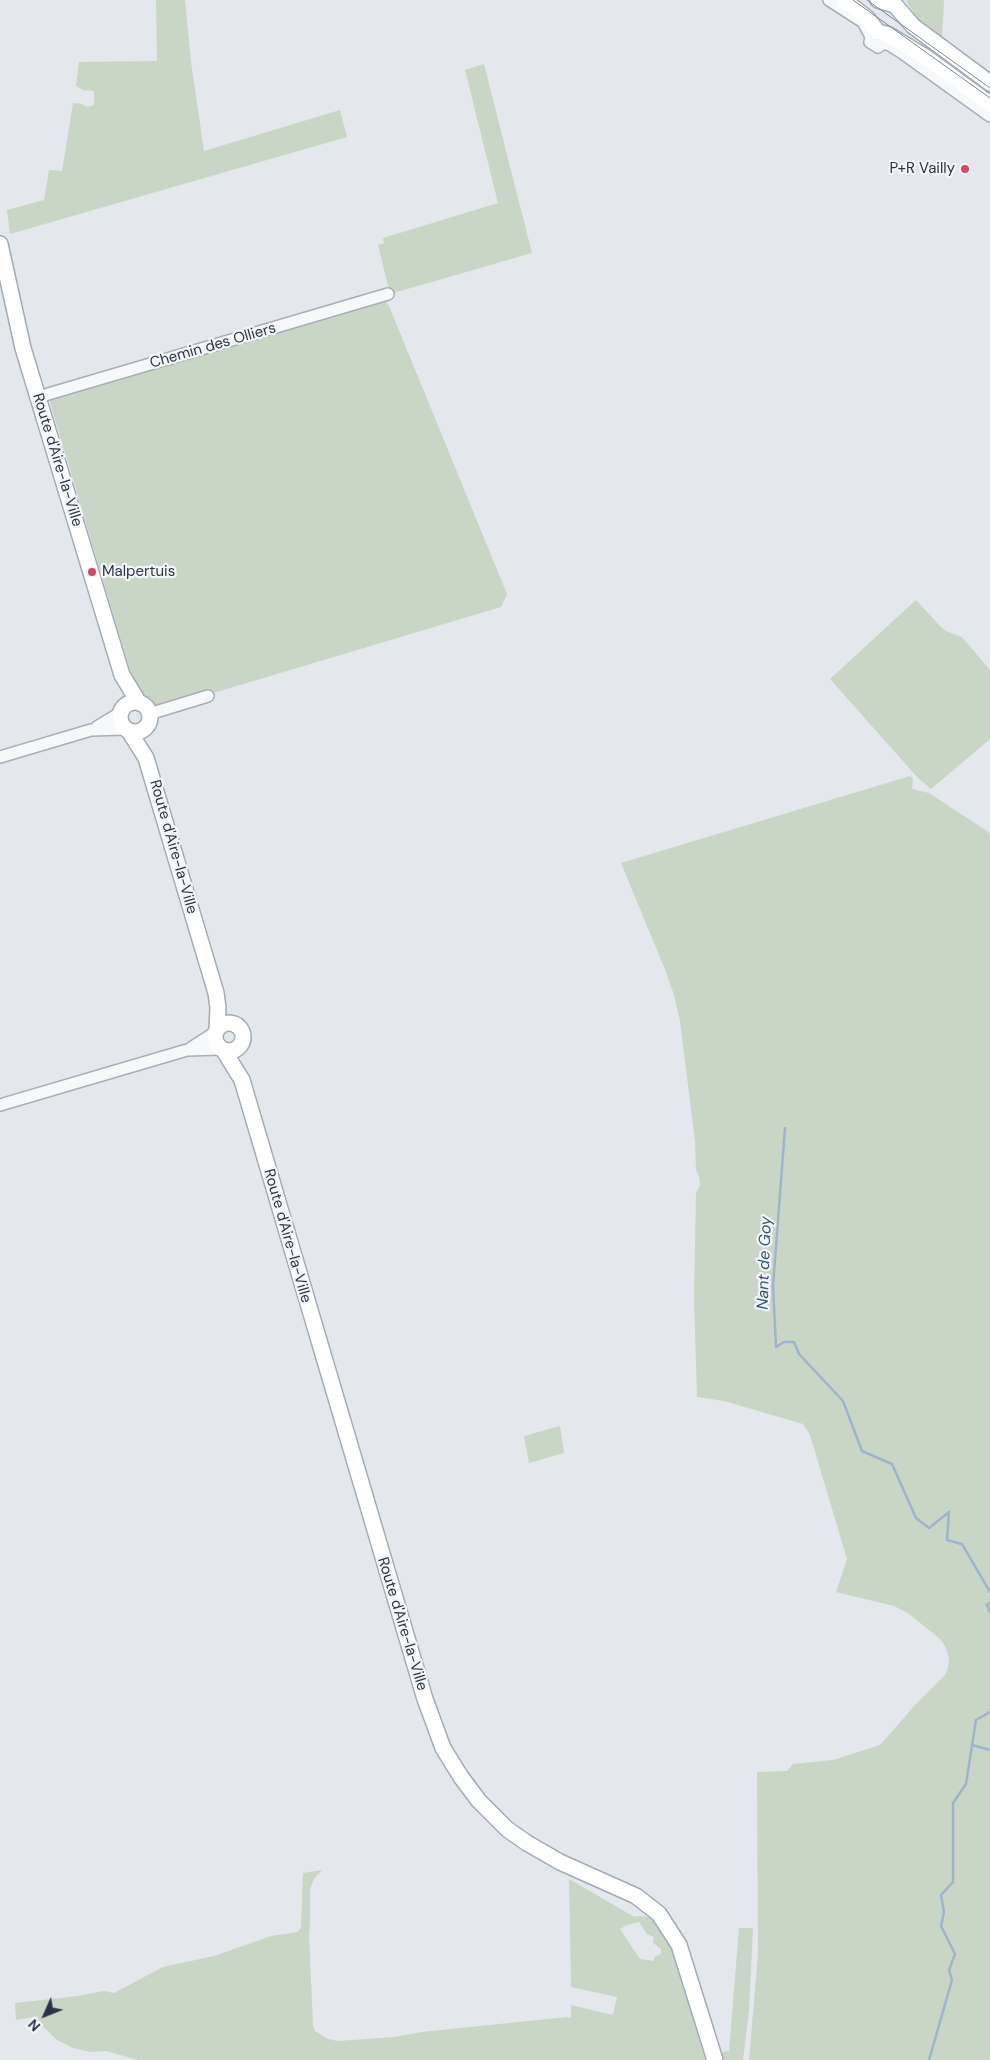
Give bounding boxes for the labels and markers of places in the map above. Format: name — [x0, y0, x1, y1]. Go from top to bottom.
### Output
place label: P+R Vailly — [889, 160, 955, 178]
marker: P+R Vailly — [959, 163, 971, 175]
place label: Malpertuis — [102, 563, 175, 581]
marker: Malpertuis — [86, 566, 98, 578]

